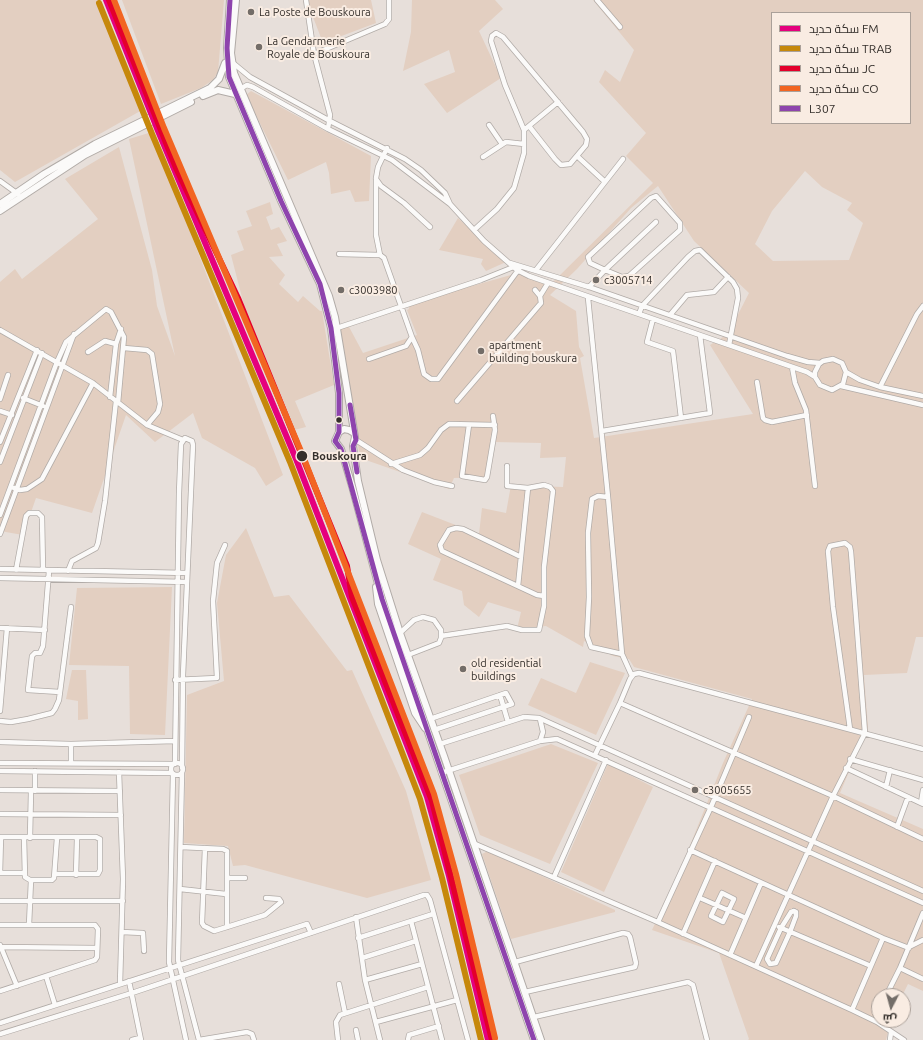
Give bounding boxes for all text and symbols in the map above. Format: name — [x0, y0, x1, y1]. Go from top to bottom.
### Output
place label: La Poste de Bouskoura — [259, 5, 371, 19]
marker: La Poste de Bouskoura — [246, 7, 256, 17]
legend — [771, 12, 911, 124]
text: سكة حديد FM — [809, 22, 879, 35]
place label: La Gendarmerie Royale de Bouskoura — [267, 34, 370, 60]
marker: La Gendarmerie Royale de Bouskoura — [254, 42, 264, 52]
text: سكة حديد TRAB — [809, 42, 892, 55]
text: سكة حديد JC — [809, 62, 875, 75]
text: سكة حديد CO — [809, 82, 879, 95]
text: L307 — [809, 102, 835, 115]
place label: c3005714 — [604, 273, 653, 287]
marker: c3005714 — [591, 275, 601, 285]
place label: c3003980 — [349, 283, 398, 297]
marker: c3003980 — [336, 285, 346, 295]
place label: apartment building bouskura — [489, 338, 577, 364]
marker: apartment building bouskura — [476, 346, 486, 356]
unlabelled marker — [334, 415, 344, 425]
marker: Bouskoura — [295, 449, 309, 463]
place label: Bouskoura — [312, 449, 367, 463]
place label: old residential buildings — [471, 656, 541, 682]
marker: old residential buildings — [458, 664, 468, 674]
place label: c3005655 — [703, 783, 752, 797]
marker: c3005655 — [690, 785, 700, 795]
north arrow — [871, 988, 911, 1028]
text: ش — [882, 1012, 898, 1026]

